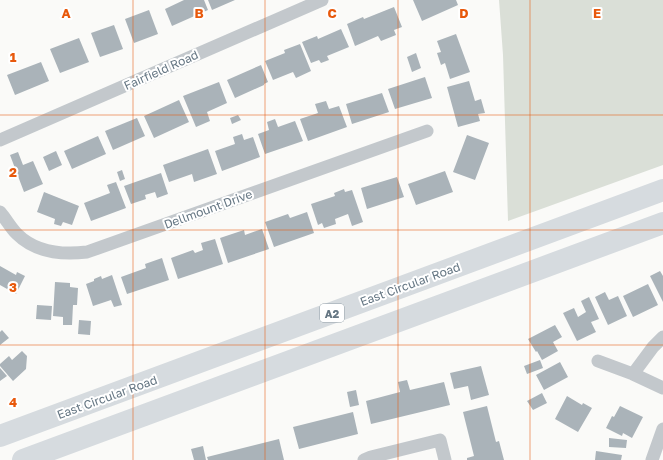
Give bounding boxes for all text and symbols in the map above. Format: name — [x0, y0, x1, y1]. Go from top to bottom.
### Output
text: A — [61, 5, 71, 21]
text: B — [194, 5, 204, 21]
text: C — [327, 5, 337, 21]
text: D — [459, 5, 469, 21]
text: E — [593, 5, 601, 21]
street label: Fairfield Road — [121, 47, 201, 93]
text: 1 — [10, 49, 17, 65]
text: 2 — [9, 164, 17, 180]
street label: Dellmount Drive — [162, 186, 254, 232]
street label: East Circular Road — [358, 259, 462, 309]
text: 3 — [9, 279, 17, 295]
road number: A2 — [320, 304, 344, 322]
street label: East Circular Road — [55, 372, 159, 422]
text: 4 — [9, 394, 17, 410]

